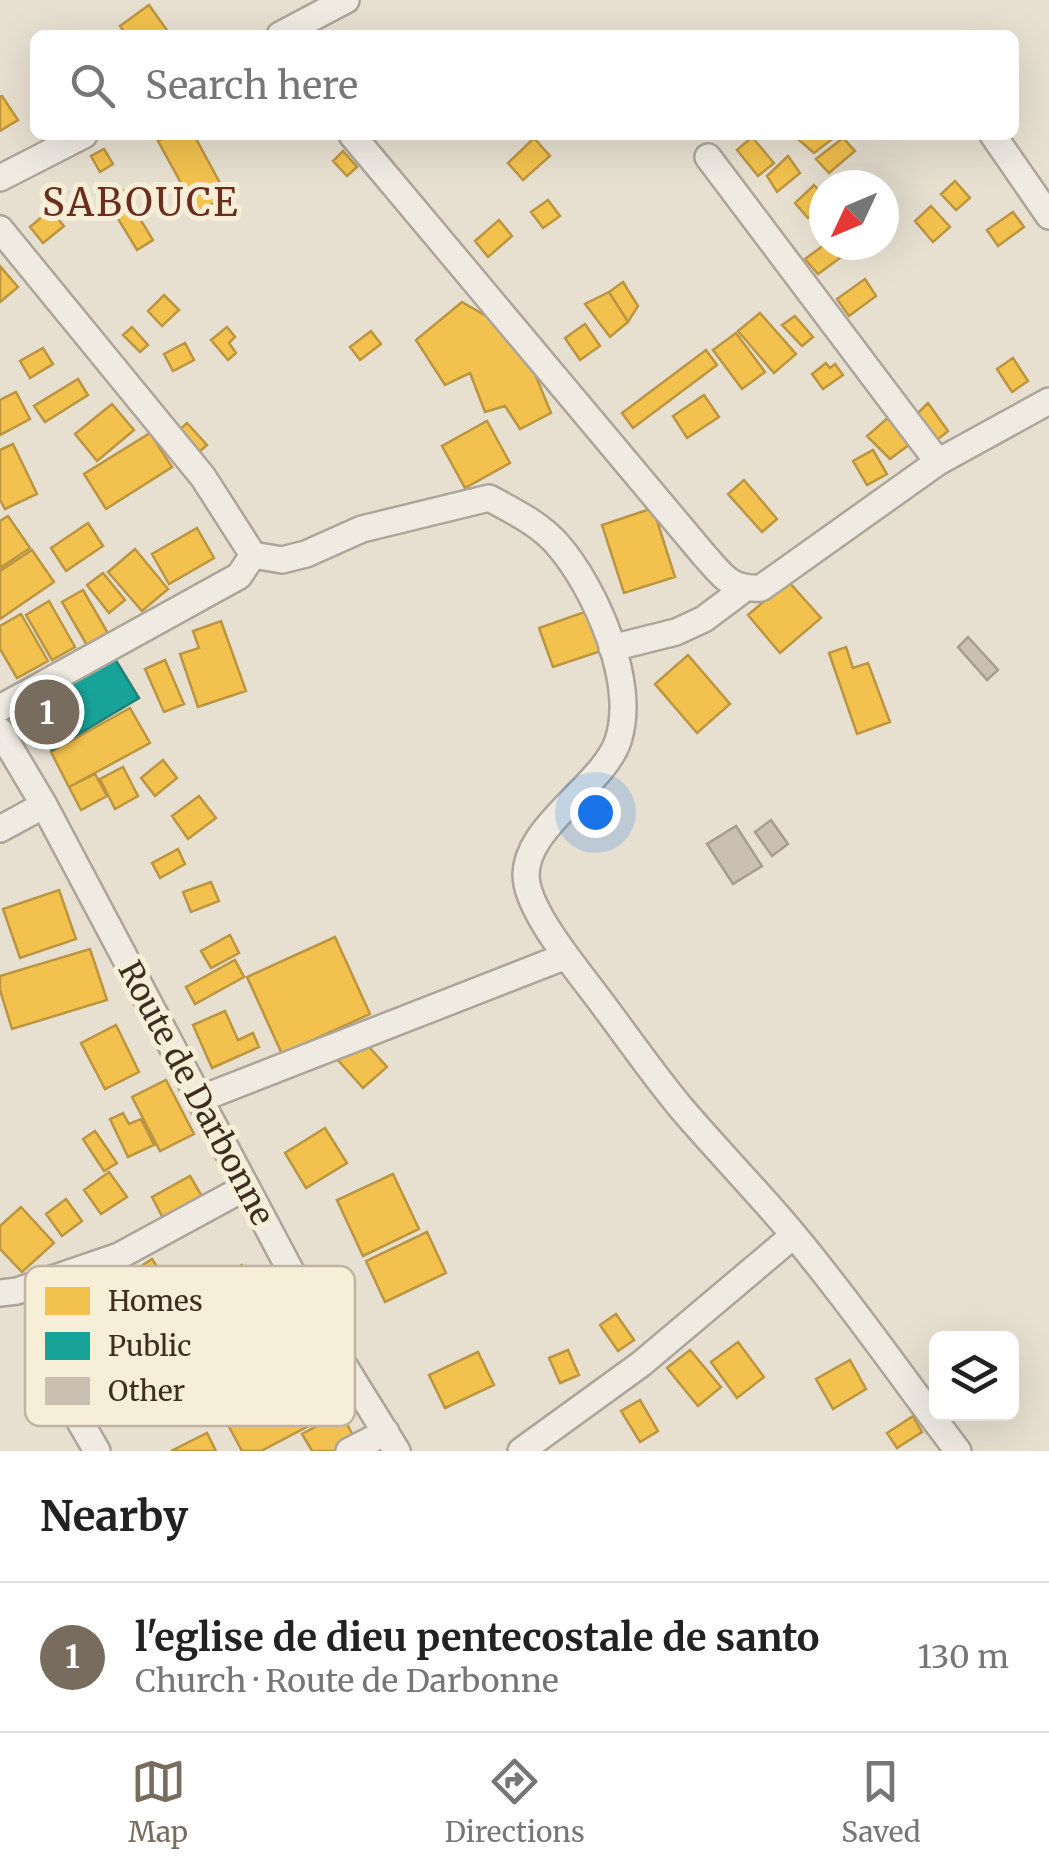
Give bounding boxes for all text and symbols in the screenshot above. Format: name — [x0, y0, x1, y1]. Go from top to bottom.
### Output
search box — [30, 30, 1019, 140]
icon: search — [65, 58, 120, 113]
text: Search here — [145, 62, 358, 109]
north arrow — [809, 170, 899, 260]
district label: SABOUCE — [42, 179, 240, 226]
pin: 1 — [15, 674, 80, 750]
your location — [570, 787, 621, 838]
street label: Route de Darbonne — [109, 954, 283, 1232]
legend — [25, 1266, 355, 1426]
text: Homes — [108, 1283, 203, 1319]
text: Public — [108, 1328, 191, 1364]
map controls — [929, 1331, 1019, 1421]
button: layers — [929, 1331, 1019, 1421]
text: Other — [108, 1373, 185, 1409]
text: Nearby — [40, 1490, 188, 1542]
text: l'eglise de dieu pentecostale de santo — [135, 1614, 819, 1661]
text: 1 — [65, 1637, 80, 1677]
text: 130 m — [917, 1637, 1009, 1677]
text: Church · Route de Darbonne — [135, 1661, 559, 1701]
tab: Map — [128, 1754, 188, 1850]
tab: Directions — [445, 1754, 585, 1850]
tab: Saved — [841, 1754, 921, 1850]

